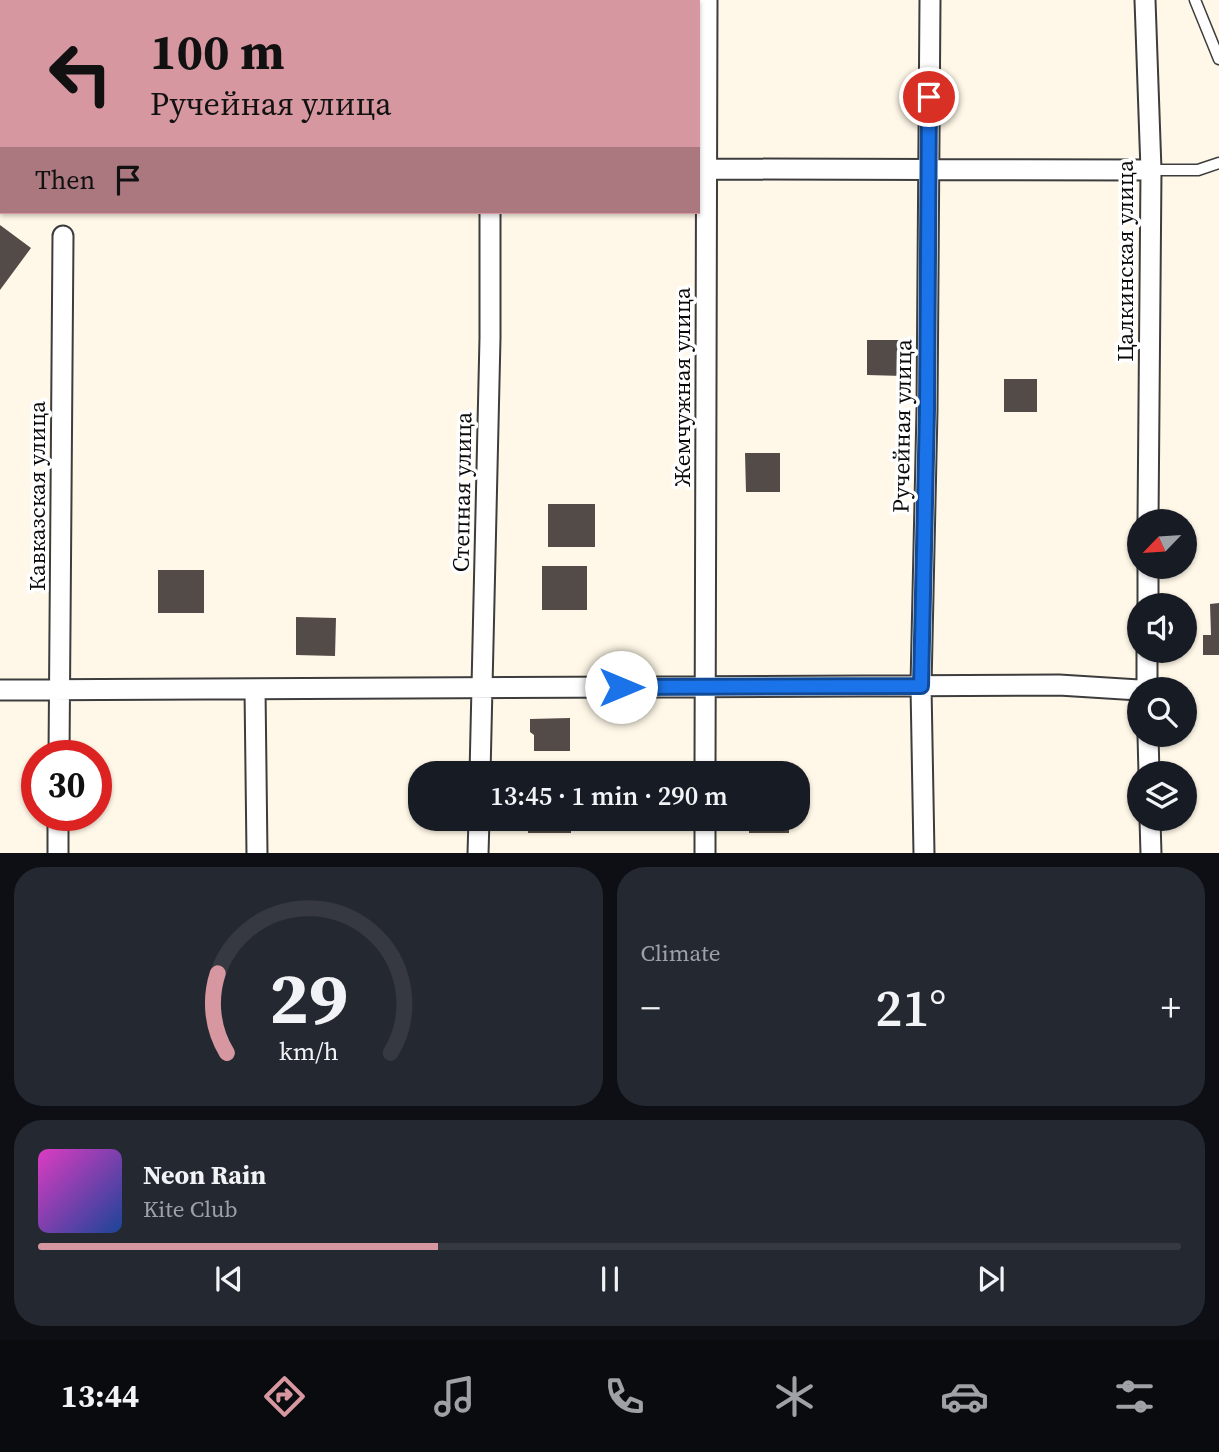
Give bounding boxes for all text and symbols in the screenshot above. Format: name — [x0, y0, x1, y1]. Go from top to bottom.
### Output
text: 100 m — [150, 18, 285, 85]
icon: left — [35, 28, 126, 119]
pin — [899, 67, 959, 127]
icon: arrive — [910, 78, 948, 116]
text: Ручейная улица — [150, 82, 392, 126]
street label: Цалкинская улица — [1109, 160, 1141, 362]
icon: arrive — [109, 161, 147, 199]
text: Then — [35, 162, 95, 198]
street label: Жемчужная улица — [666, 287, 698, 487]
street label: Ручейная улица — [884, 339, 920, 513]
street label: Кавказская улица — [21, 401, 53, 591]
street label: Степная улица — [445, 411, 479, 572]
north arrow — [1127, 509, 1197, 579]
map controls — [1127, 509, 1197, 831]
button: sound — [1127, 593, 1197, 663]
position arrow — [584, 650, 658, 724]
button: search — [1127, 677, 1197, 747]
speed limit sign: 30 — [21, 740, 112, 831]
button: layers — [1127, 761, 1197, 831]
text: 13:45 · 1 min · 290 m — [490, 778, 728, 814]
text: Climate — [641, 937, 720, 969]
text: 29 — [269, 948, 348, 1047]
text: 21° — [875, 972, 946, 1043]
text: − — [641, 982, 661, 1034]
text: + — [1161, 982, 1181, 1034]
text: km/h — [278, 1033, 338, 1067]
text: Neon Rain — [143, 1157, 266, 1193]
text: Kite Club — [143, 1193, 238, 1225]
icon: previous — [210, 1260, 248, 1298]
icon: pause — [591, 1260, 629, 1298]
icon: next — [972, 1260, 1010, 1298]
icon: directions — [260, 1372, 309, 1421]
icon: music — [430, 1372, 479, 1421]
icon: phone — [600, 1372, 649, 1421]
icon: climate — [770, 1372, 819, 1421]
icon: car — [940, 1372, 989, 1421]
icon: filters — [1110, 1372, 1159, 1421]
text: 13:44 — [60, 1374, 139, 1418]

